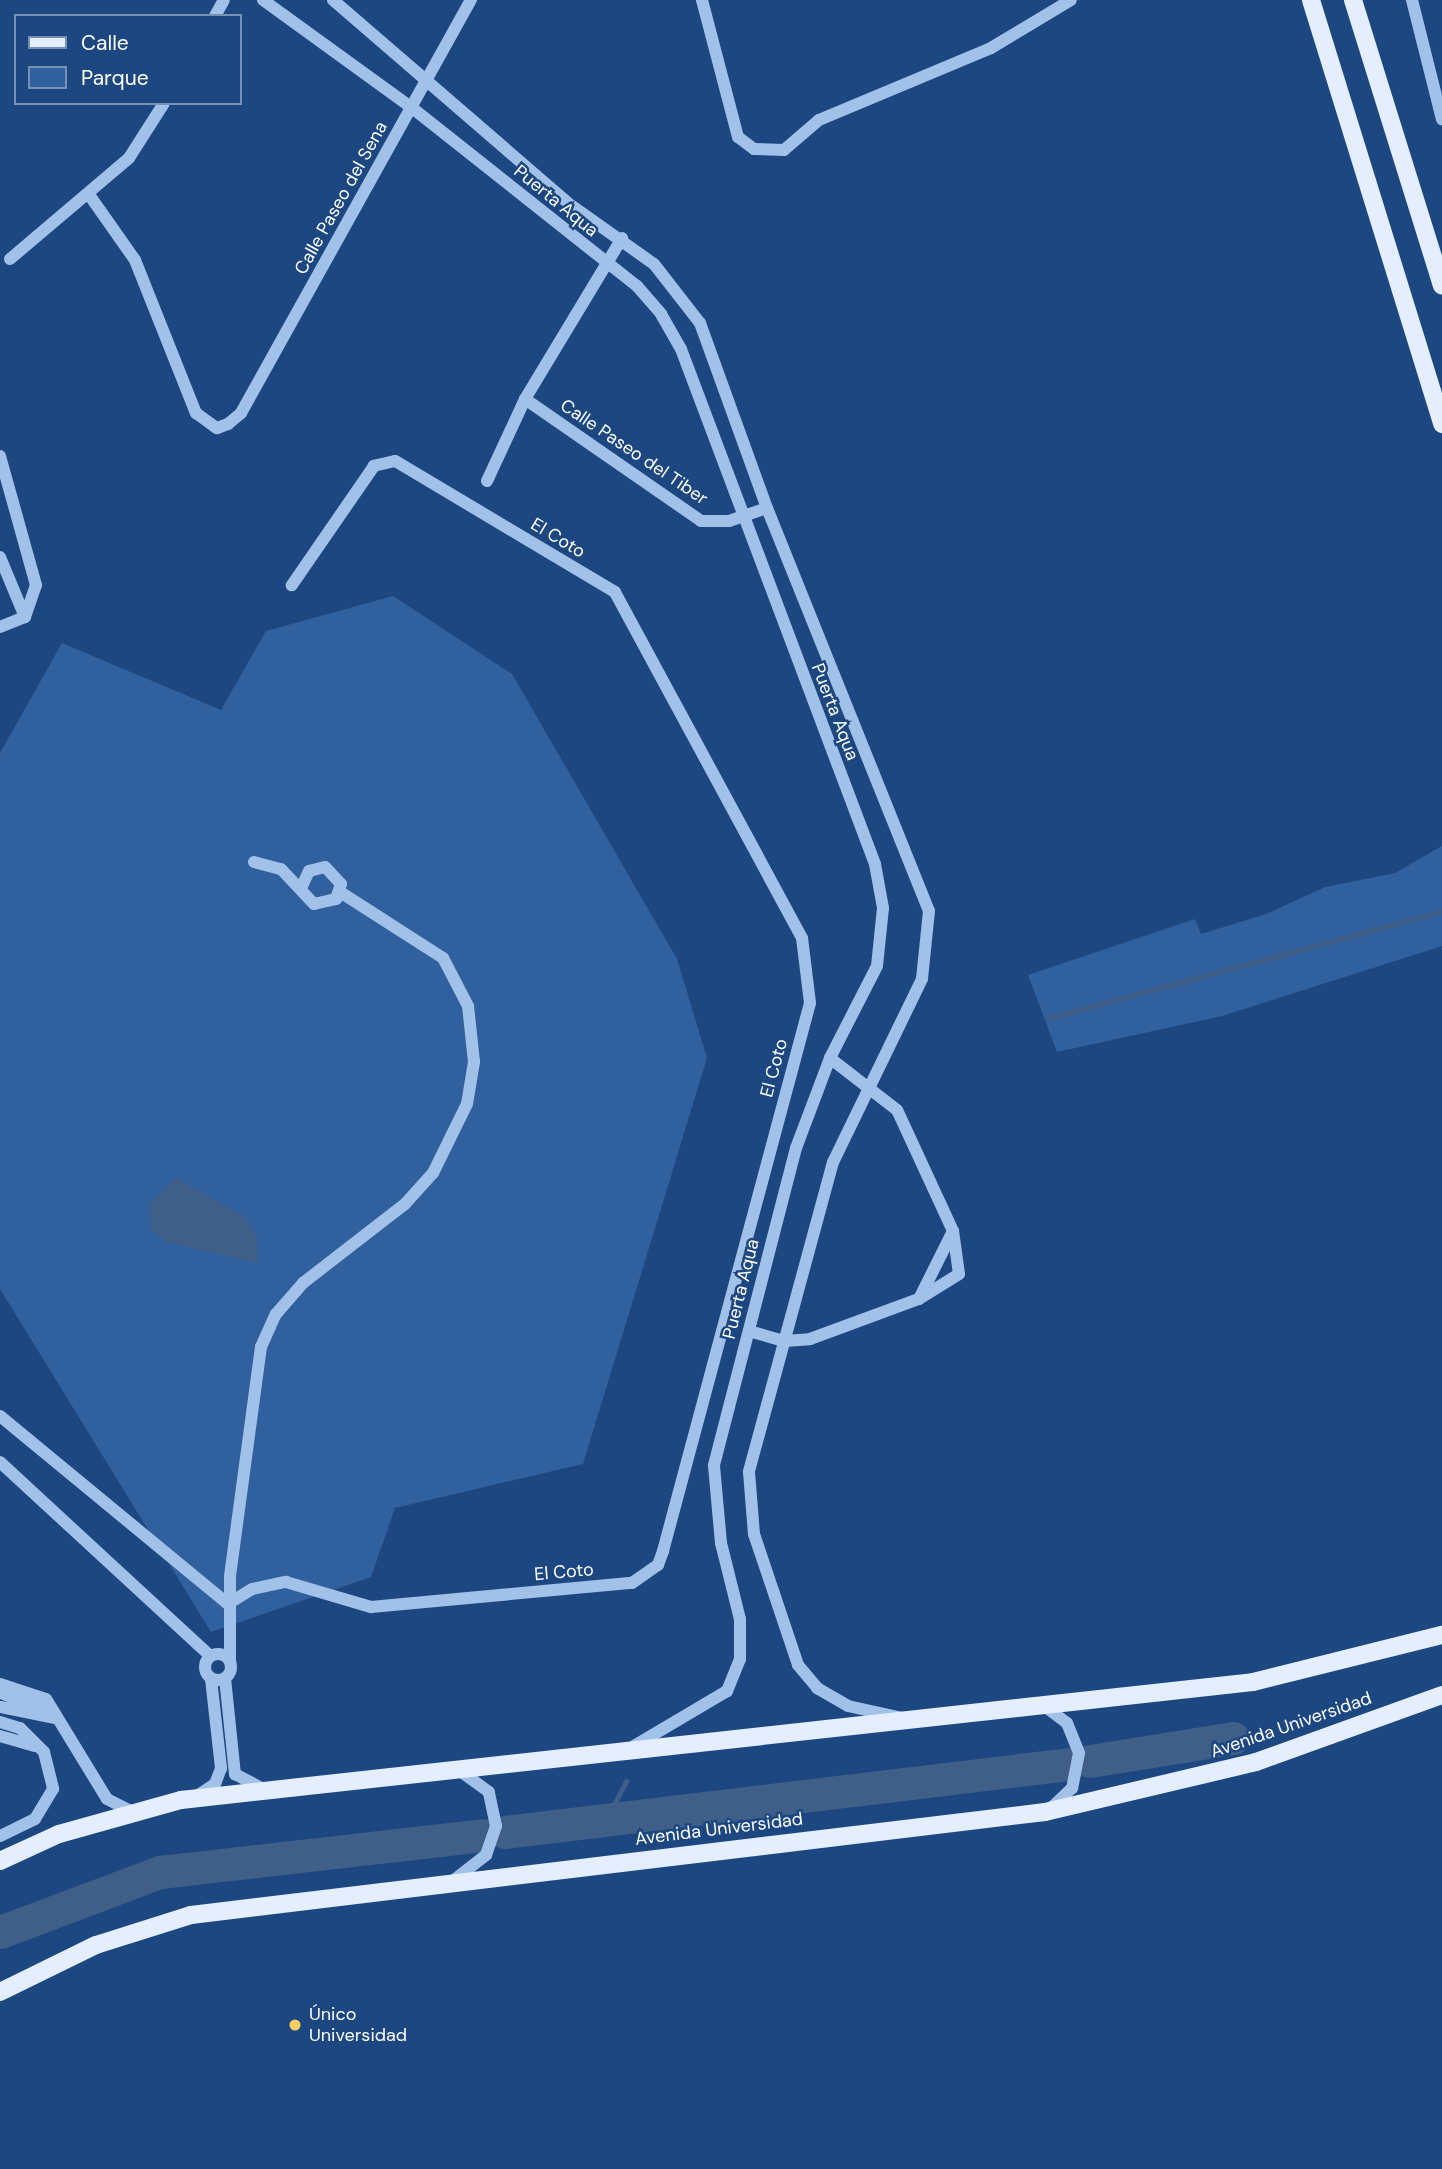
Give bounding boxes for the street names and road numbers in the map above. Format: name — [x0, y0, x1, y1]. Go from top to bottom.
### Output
street label: Calle Paseo del Sena — [290, 118, 392, 278]
street label: Puerta Aqua — [510, 160, 602, 242]
street label: Calle Paseo del Tiber — [556, 395, 712, 509]
street label: El Coto — [527, 513, 589, 563]
street label: Puerta Aqua — [807, 660, 863, 764]
street label: El Coto — [756, 1036, 792, 1100]
street label: Puerta Aqua — [718, 1237, 764, 1341]
street label: El Coto — [533, 1559, 595, 1585]
street label: Avenida Universidad — [1208, 1687, 1374, 1763]
street label: Avenida Universidad — [634, 1808, 804, 1850]

